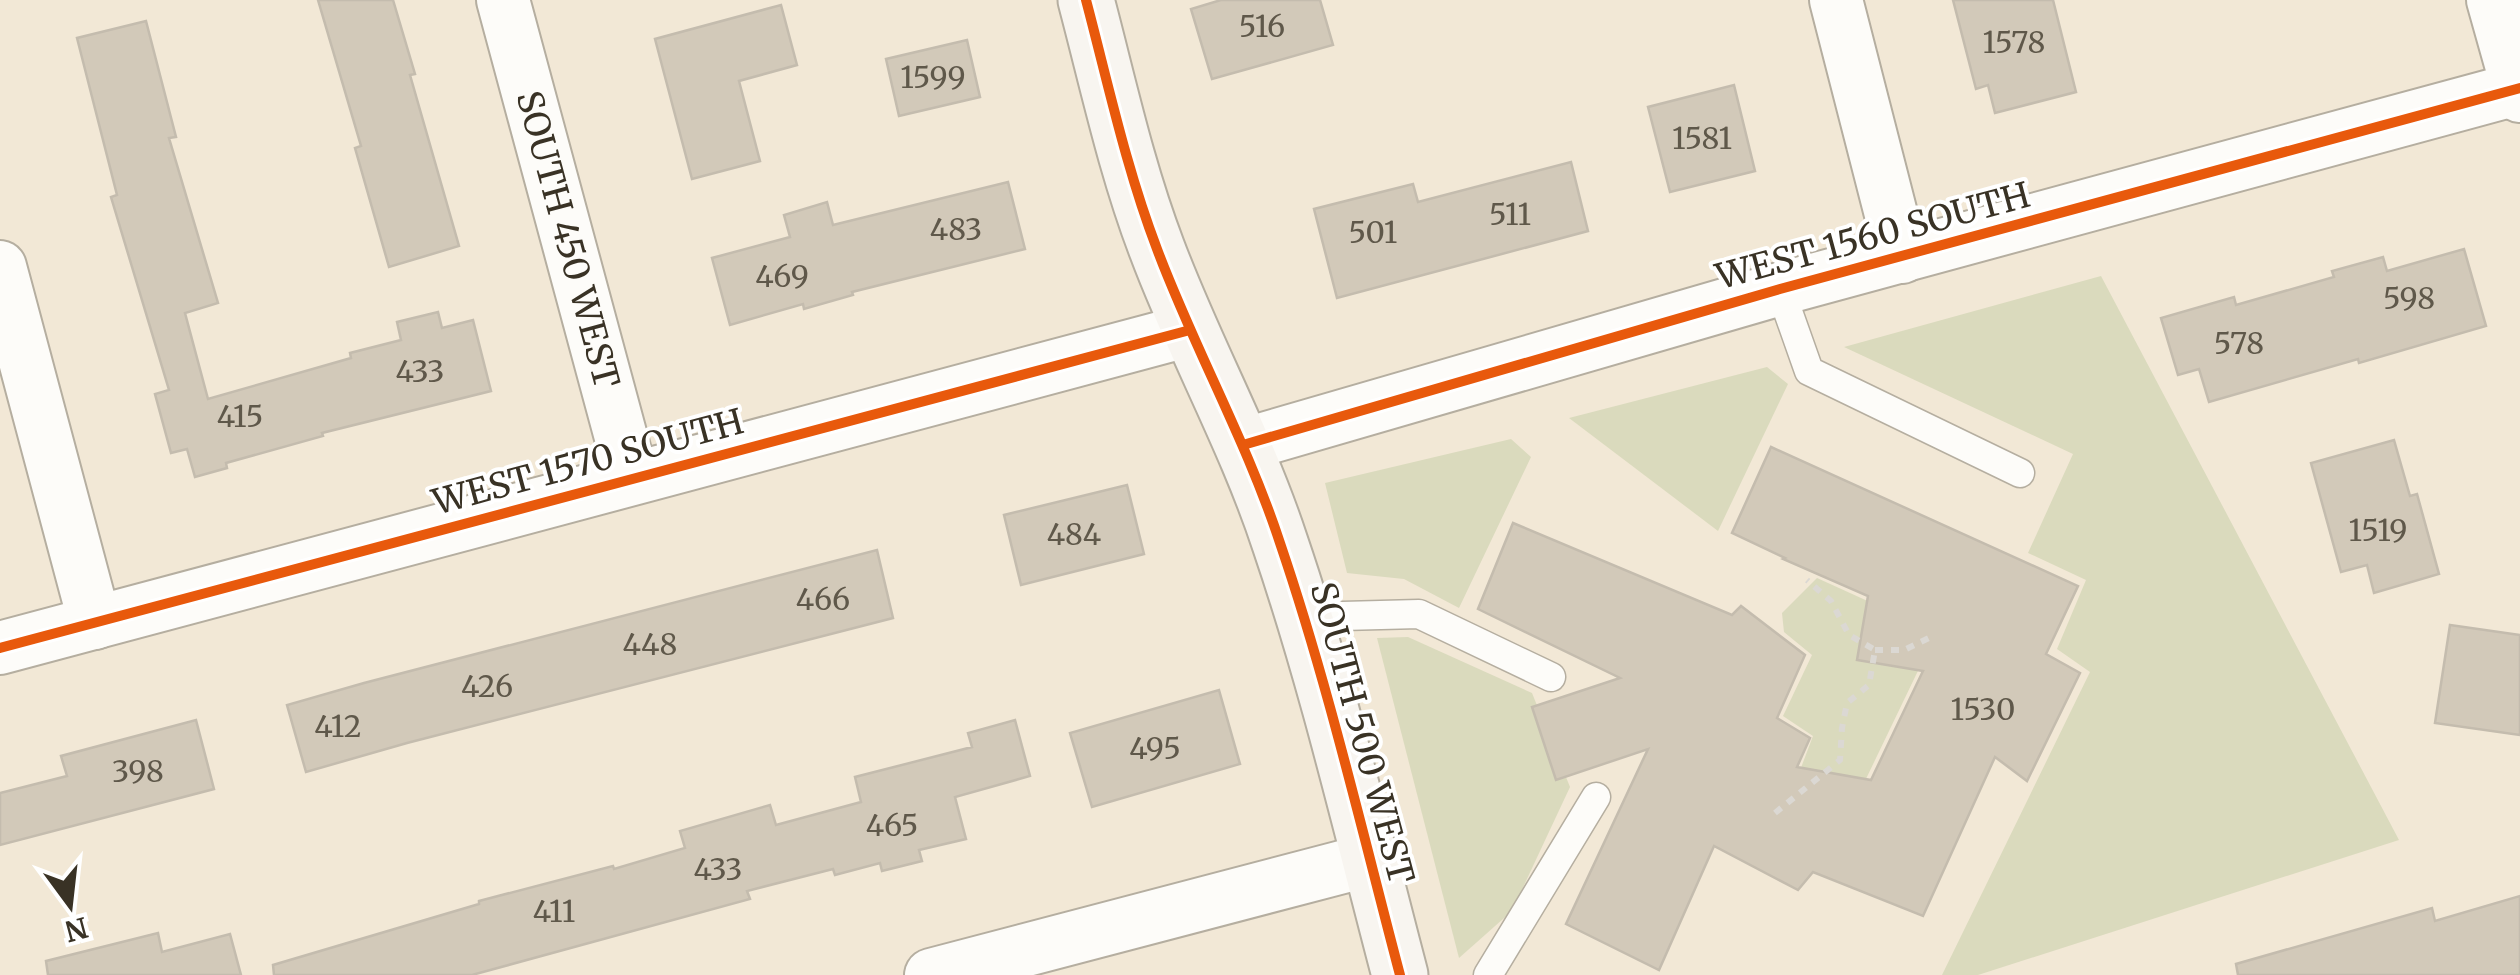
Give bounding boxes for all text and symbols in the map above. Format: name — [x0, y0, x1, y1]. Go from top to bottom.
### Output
house number: 516 — [1239, 7, 1285, 45]
house number: 1578 — [1983, 23, 2045, 61]
house number: 1599 — [900, 58, 966, 96]
street label: SOUTH 450 WEST — [507, 86, 629, 393]
house number: 1581 — [1672, 119, 1732, 157]
street label: WEST 1560 SOUTH — [1710, 173, 2035, 299]
house number: 511 — [1489, 195, 1531, 233]
house number: 483 — [930, 210, 982, 248]
house number: 501 — [1349, 213, 1397, 251]
house number: 469 — [755, 257, 809, 295]
house number: 598 — [2383, 279, 2435, 317]
house number: 578 — [2214, 324, 2264, 362]
house number: 433 — [396, 352, 444, 390]
house number: 415 — [217, 397, 263, 435]
street label: WEST 1570 SOUTH — [427, 399, 748, 525]
house number: 1519 — [2349, 511, 2407, 549]
house number: 484 — [1047, 515, 1101, 553]
street label: SOUTH 500 WEST — [1301, 578, 1423, 888]
house number: 466 — [796, 580, 850, 618]
house number: 448 — [623, 625, 677, 663]
house number: 426 — [461, 667, 513, 705]
house number: 1530 — [1951, 690, 2015, 728]
house number: 412 — [314, 707, 362, 745]
house number: 495 — [1129, 729, 1181, 767]
house number: 398 — [112, 752, 164, 790]
house number: 465 — [866, 806, 918, 844]
house number: 433 — [694, 850, 742, 888]
north arrow — [20, 855, 120, 955]
house number: 411 — [533, 892, 575, 930]
text: N — [61, 909, 92, 949]

